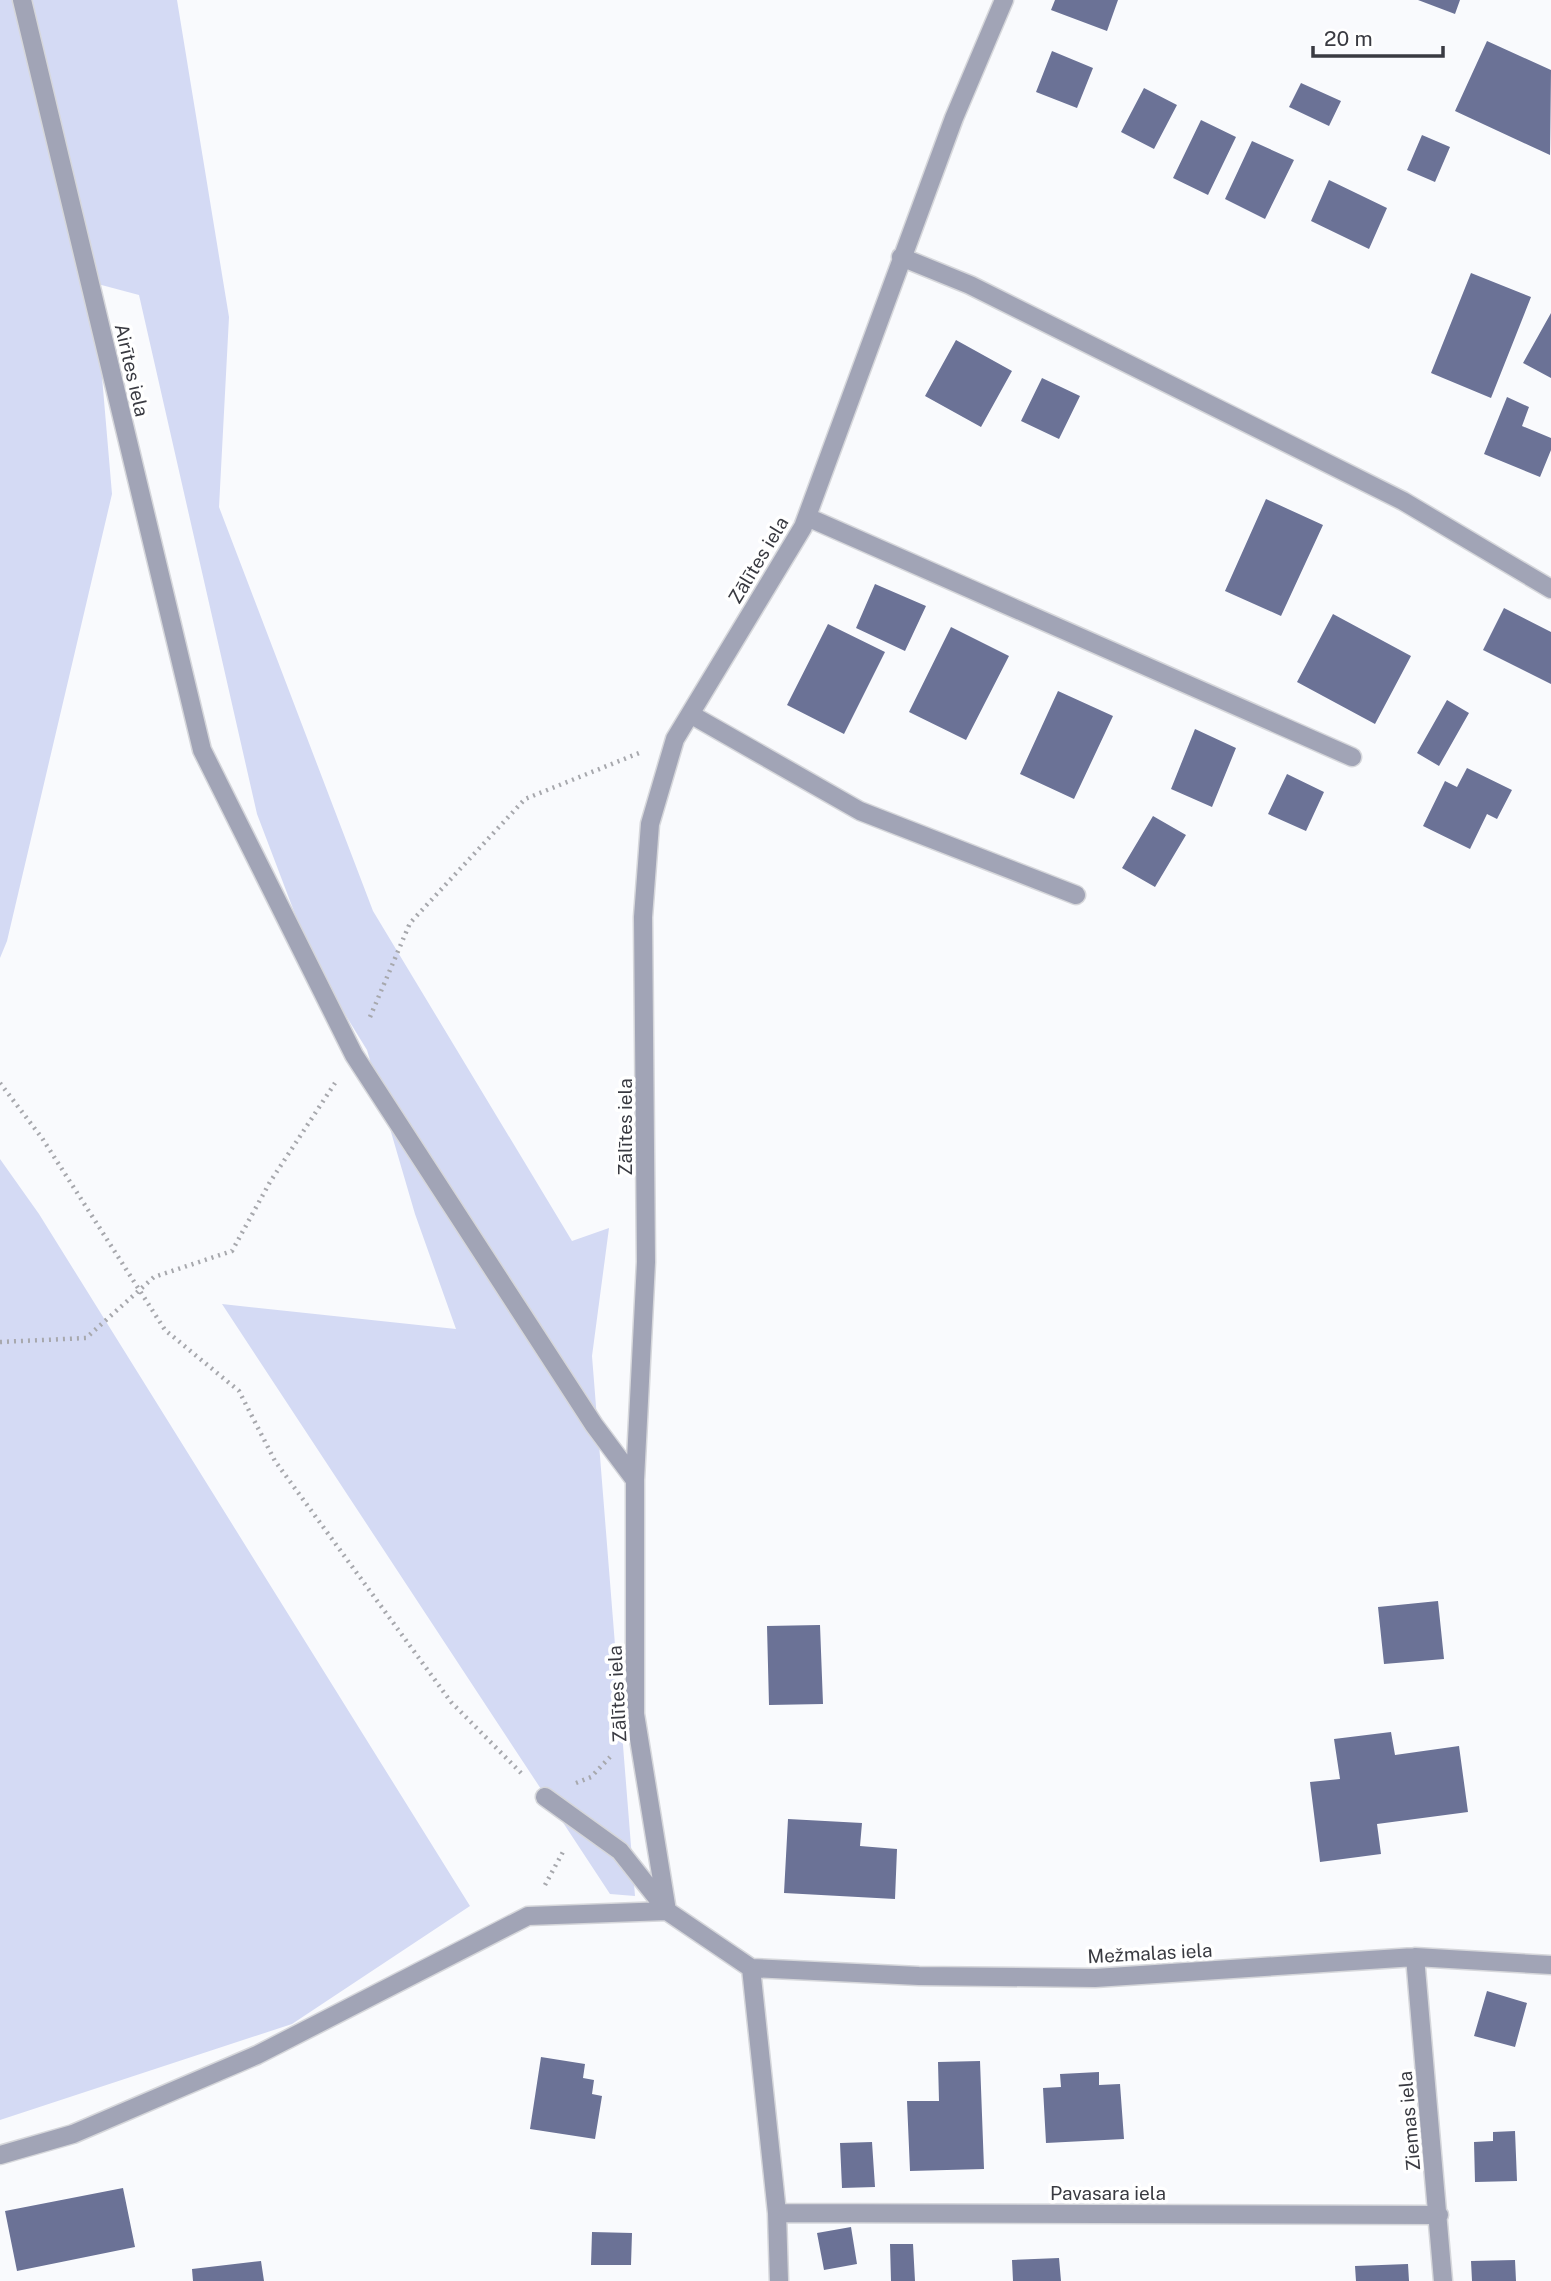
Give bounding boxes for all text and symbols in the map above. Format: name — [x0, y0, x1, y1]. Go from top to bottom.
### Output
scale bar — [1313, 14, 1442, 58]
text: 20 m — [1324, 26, 1373, 51]
street label: Airītes iela — [111, 321, 153, 419]
street label: Zālītes iela — [723, 513, 793, 607]
street label: Zālītes iela — [614, 1078, 636, 1176]
street label: Zālītes iela — [603, 1645, 631, 1743]
street label: Mežmalas iela — [1087, 1939, 1213, 1967]
street label: Ziemas iela — [1394, 2070, 1424, 2172]
street label: Pavasara iela — [1050, 2182, 1166, 2204]

